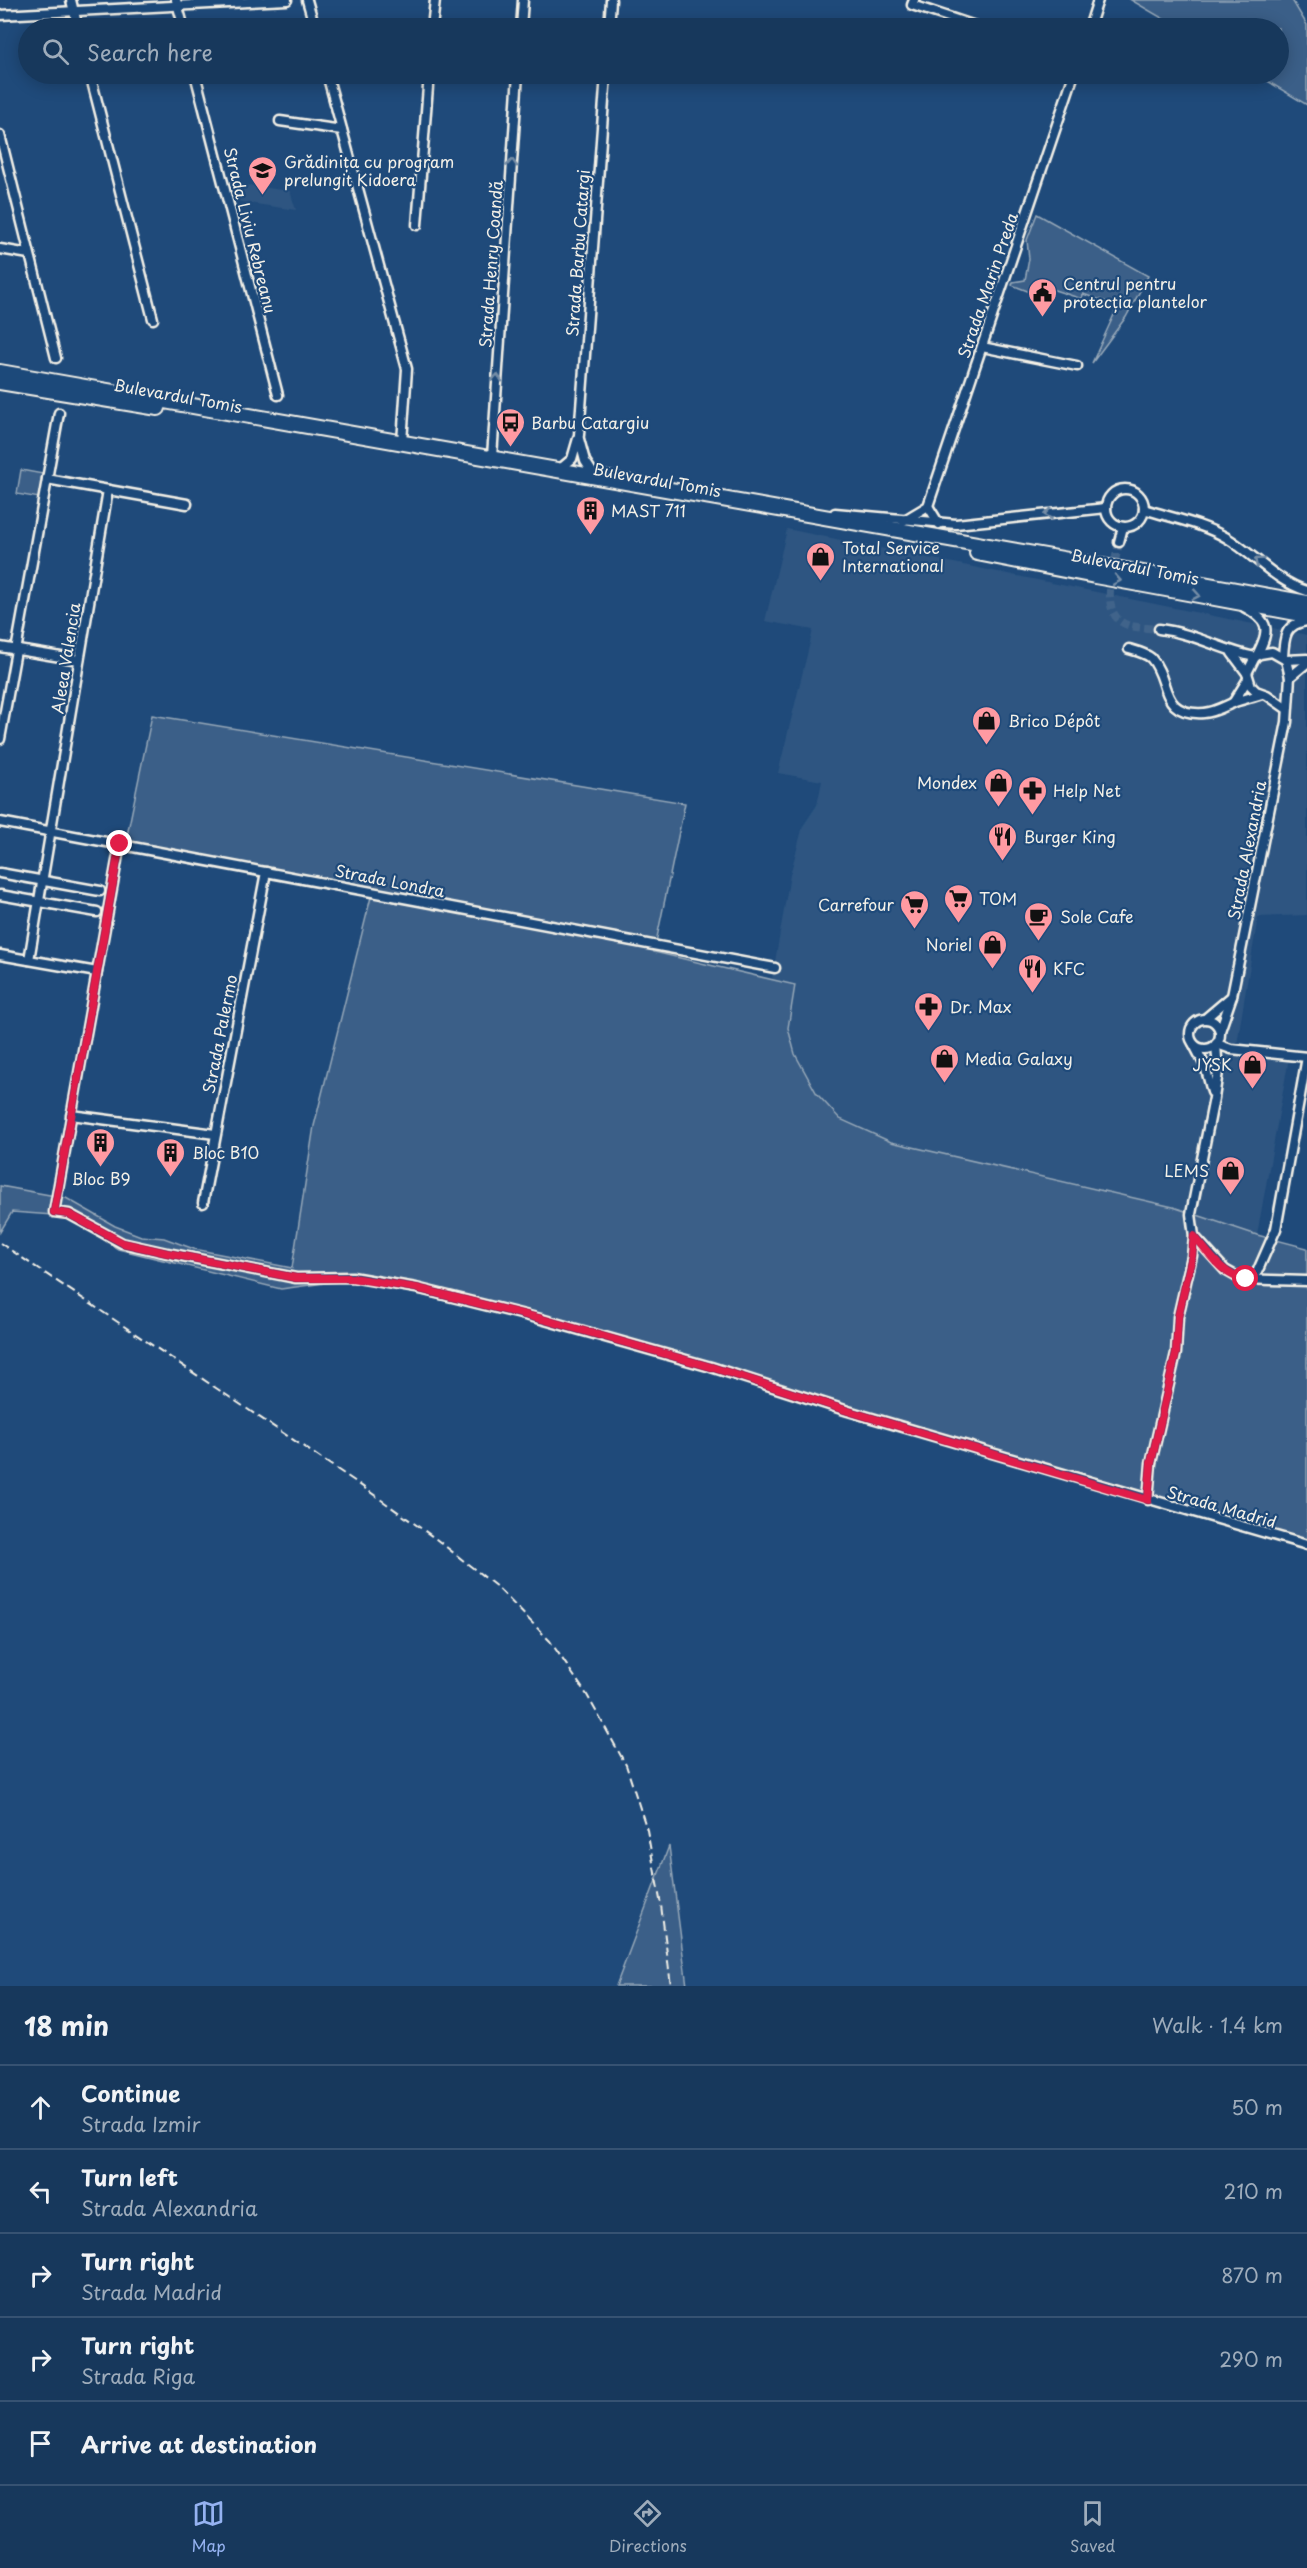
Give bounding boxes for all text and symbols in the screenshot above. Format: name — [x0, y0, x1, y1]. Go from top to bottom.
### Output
search box — [18, 18, 1289, 84]
icon: search — [39, 35, 72, 68]
text: Search here — [87, 35, 213, 68]
street label: Strada Liviu Rebreanu — [219, 144, 283, 316]
place label: Grădinița cu program prelungit Kidoera — [284, 149, 454, 191]
school or university icon: Grădinița cu program prelungit Kidoera — [247, 154, 279, 196]
one-way arrow — [505, 158, 518, 167]
street label: Strada Barbu Catargi — [559, 169, 595, 337]
street label: Strada Henry Coandă — [472, 179, 508, 348]
street label: Strada Marin Preda — [951, 209, 1023, 361]
place label: Centrul pentru protecția plantelor — [1063, 271, 1208, 313]
public building icon: Centrul pentru protecția plantelor — [1026, 276, 1058, 318]
street label: Bulevardul Tomis — [112, 372, 244, 418]
one-way arrow — [490, 374, 503, 383]
bus stop icon: Barbu Catargiu — [494, 406, 526, 448]
place label: Barbu Catargiu — [531, 410, 649, 434]
street label: Bulevardul Tomis — [591, 456, 723, 502]
building icon: MAST 711 — [574, 494, 606, 536]
place label: MAST 711 — [611, 498, 686, 522]
one-way arrow — [1043, 507, 1053, 520]
place label: Total Service International — [842, 535, 944, 577]
shop icon: Total Service International — [805, 540, 837, 582]
street label: Bulevardul Tomis — [1069, 542, 1201, 590]
one-way arrow — [1254, 557, 1265, 568]
one-way arrow — [1112, 573, 1122, 586]
one-way arrow — [1191, 588, 1201, 601]
street label: Aleea Valencia — [44, 600, 86, 715]
shop icon: Brico Dépôt — [971, 704, 1003, 746]
place label: Brico Dépôt — [1008, 708, 1101, 732]
shop icon: Mondex — [982, 766, 1014, 808]
place label: Mondex — [917, 770, 977, 794]
pharmacy icon: Help Net — [1016, 774, 1048, 816]
place label: Help Net — [1053, 778, 1121, 802]
street label: Strada Alexandria — [1221, 778, 1271, 922]
restaurant icon: Burger King — [987, 820, 1019, 862]
place label: Burger King — [1024, 824, 1116, 848]
route end — [106, 830, 132, 856]
street label: Strada Londra — [333, 858, 447, 902]
supermarket icon: TOM — [942, 882, 974, 924]
place label: TOM — [979, 886, 1017, 910]
supermarket icon: Carrefour — [899, 888, 931, 930]
place label: Carrefour — [818, 892, 895, 916]
cafe icon: Sole Cafe — [1023, 900, 1055, 942]
place label: Sole Cafe — [1060, 904, 1134, 928]
shop icon: Noriel — [977, 928, 1009, 970]
place label: Noriel — [926, 932, 972, 956]
restaurant icon: KFC — [1016, 952, 1048, 994]
place label: KFC — [1053, 956, 1085, 980]
street label: Strada Palermo — [196, 972, 242, 1096]
pharmacy icon: Dr. Max — [913, 990, 945, 1032]
place label: Dr. Max — [950, 994, 1011, 1018]
shop icon: Media Galaxy — [928, 1042, 960, 1084]
place label: Media Galaxy — [965, 1046, 1073, 1070]
shop icon: JYSK — [1237, 1048, 1269, 1090]
place label: JYSK — [1192, 1052, 1232, 1076]
building icon: Bloc B9 — [85, 1126, 117, 1168]
building icon: Bloc B10 — [155, 1136, 187, 1178]
place label: Bloc B10 — [192, 1140, 259, 1164]
shop icon: LEMS — [1214, 1154, 1246, 1196]
place label: LEMS — [1164, 1158, 1209, 1182]
place label: Bloc B9 — [71, 1166, 131, 1190]
route start — [1232, 1265, 1258, 1291]
street label: Strada Madrid — [1164, 1479, 1280, 1533]
text: 18 min — [24, 2006, 109, 2045]
text: Walk · 1.4 km — [1152, 2010, 1283, 2040]
text: Continue — [81, 2076, 180, 2109]
icon: ahead — [24, 2091, 57, 2124]
text: 50 m — [1231, 2092, 1283, 2122]
text: Strada Izmir — [81, 2109, 201, 2139]
text: Turn left — [81, 2160, 178, 2193]
icon: left — [24, 2175, 57, 2208]
text: 210 m — [1224, 2176, 1283, 2206]
text: Strada Alexandria — [81, 2193, 258, 2223]
text: Turn right — [81, 2244, 194, 2277]
icon: right — [24, 2259, 57, 2292]
text: 870 m — [1221, 2260, 1283, 2290]
text: Strada Madrid — [81, 2277, 222, 2307]
text: Turn right — [81, 2328, 194, 2361]
icon: right — [24, 2343, 57, 2376]
text: 290 m — [1219, 2344, 1283, 2374]
text: Strada Riga — [81, 2361, 195, 2391]
icon: arrive — [24, 2427, 57, 2460]
text: Arrive at destination — [81, 2427, 317, 2460]
tab: Map — [192, 2497, 226, 2557]
tab: Directions — [609, 2497, 687, 2557]
tab: Saved — [1070, 2497, 1115, 2557]

